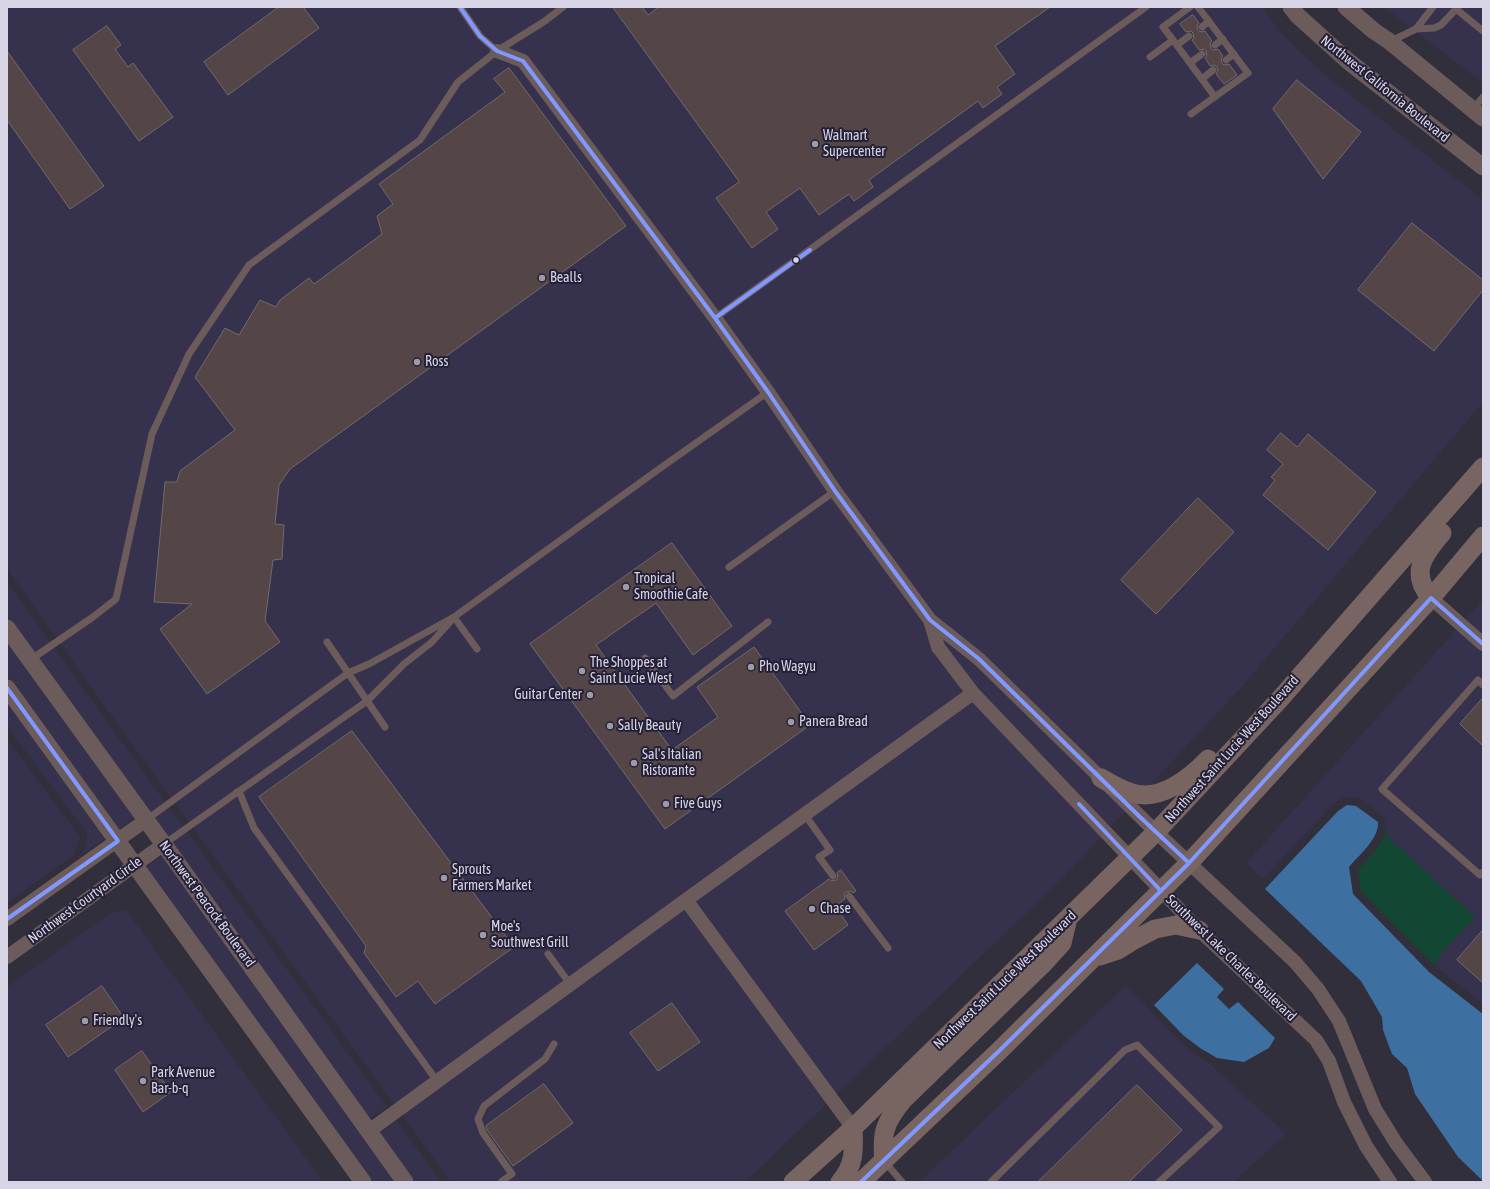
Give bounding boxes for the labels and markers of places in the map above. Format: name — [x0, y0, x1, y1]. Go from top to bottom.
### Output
place label: Walmart Supercenter — [823, 128, 885, 160]
marker: Walmart Supercenter — [810, 139, 820, 149]
unlabelled marker — [791, 255, 801, 265]
place label: Bealls — [550, 270, 582, 286]
marker: Bealls — [537, 273, 547, 283]
place label: Ross — [425, 354, 448, 370]
marker: Ross — [412, 357, 422, 367]
place label: Tropical Smoothie Cafe — [634, 571, 708, 604]
marker: Tropical Smoothie Cafe — [621, 582, 631, 592]
place label: The Shoppes at Saint Lucie West — [590, 655, 672, 688]
place label: Pho Wagyu — [759, 659, 816, 675]
marker: Pho Wagyu — [746, 662, 756, 672]
marker: The Shoppes at Saint Lucie West — [577, 666, 587, 676]
place label: Guitar Center — [514, 687, 582, 703]
marker: Guitar Center — [585, 690, 595, 700]
place label: Panera Bread — [799, 714, 868, 730]
marker: Panera Bread — [786, 717, 796, 727]
place label: Sally Beauty — [618, 718, 681, 734]
marker: Sally Beauty — [605, 721, 615, 731]
place label: Sal's Italian Ristorante — [642, 747, 702, 780]
marker: Sal's Italian Ristorante — [629, 758, 639, 768]
place label: Five Guys — [674, 796, 722, 812]
marker: Five Guys — [661, 799, 671, 809]
place label: Sprouts Farmers Market — [452, 862, 532, 894]
marker: Sprouts Farmers Market — [439, 873, 449, 883]
place label: Chase — [820, 901, 851, 917]
marker: Chase — [807, 904, 817, 914]
place label: Moe's Southwest Grill — [491, 919, 569, 952]
marker: Moe's Southwest Grill — [478, 930, 488, 940]
place label: Friendly's — [93, 1013, 142, 1029]
marker: Friendly's — [80, 1016, 90, 1026]
place label: Park Avenue Bar-b-q — [151, 1065, 215, 1098]
marker: Park Avenue Bar-b-q — [138, 1076, 148, 1086]

